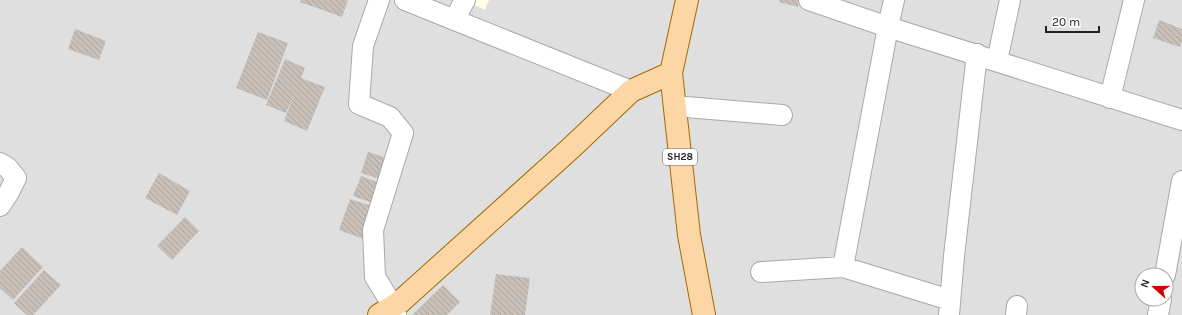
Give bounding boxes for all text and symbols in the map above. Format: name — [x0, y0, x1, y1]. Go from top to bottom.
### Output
scale bar — [1046, 8, 1099, 34]
text: 20 m — [1052, 15, 1080, 29]
road number: SH28 — [663, 149, 697, 165]
north arrow — [1134, 267, 1174, 307]
text: N — [1138, 278, 1153, 290]

